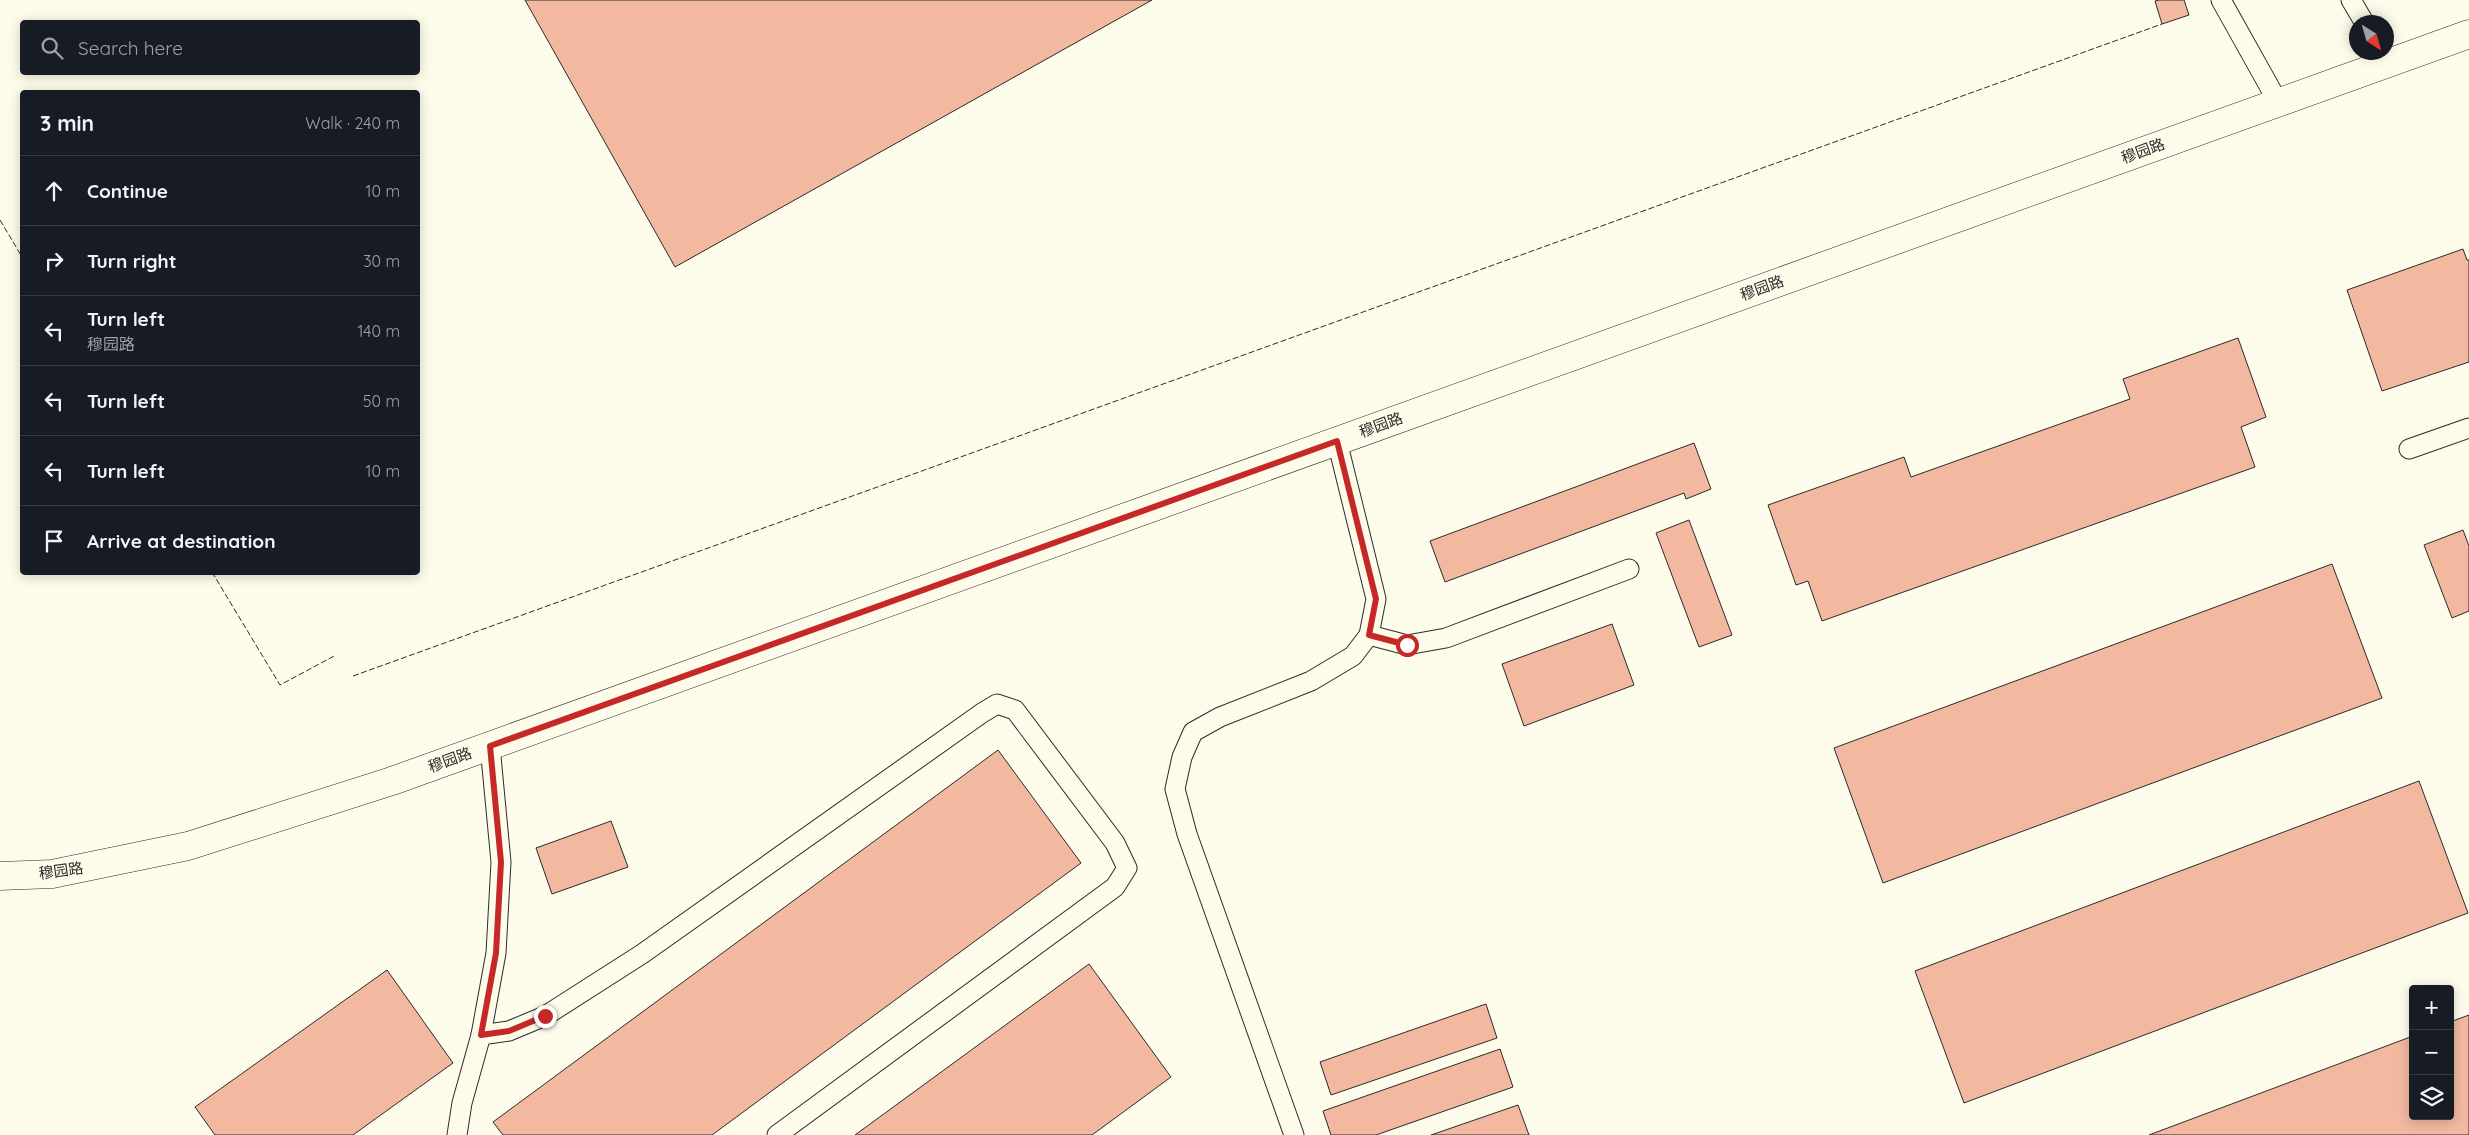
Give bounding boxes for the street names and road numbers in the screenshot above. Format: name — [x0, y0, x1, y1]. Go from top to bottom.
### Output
street label: 穆园路 — [2118, 134, 2167, 167]
street label: 穆园路 — [1737, 271, 1786, 304]
street label: 穆园路 — [1356, 408, 1405, 441]
street label: 穆园路 — [425, 743, 474, 776]
street label: 穆园路 — [37, 858, 85, 883]

